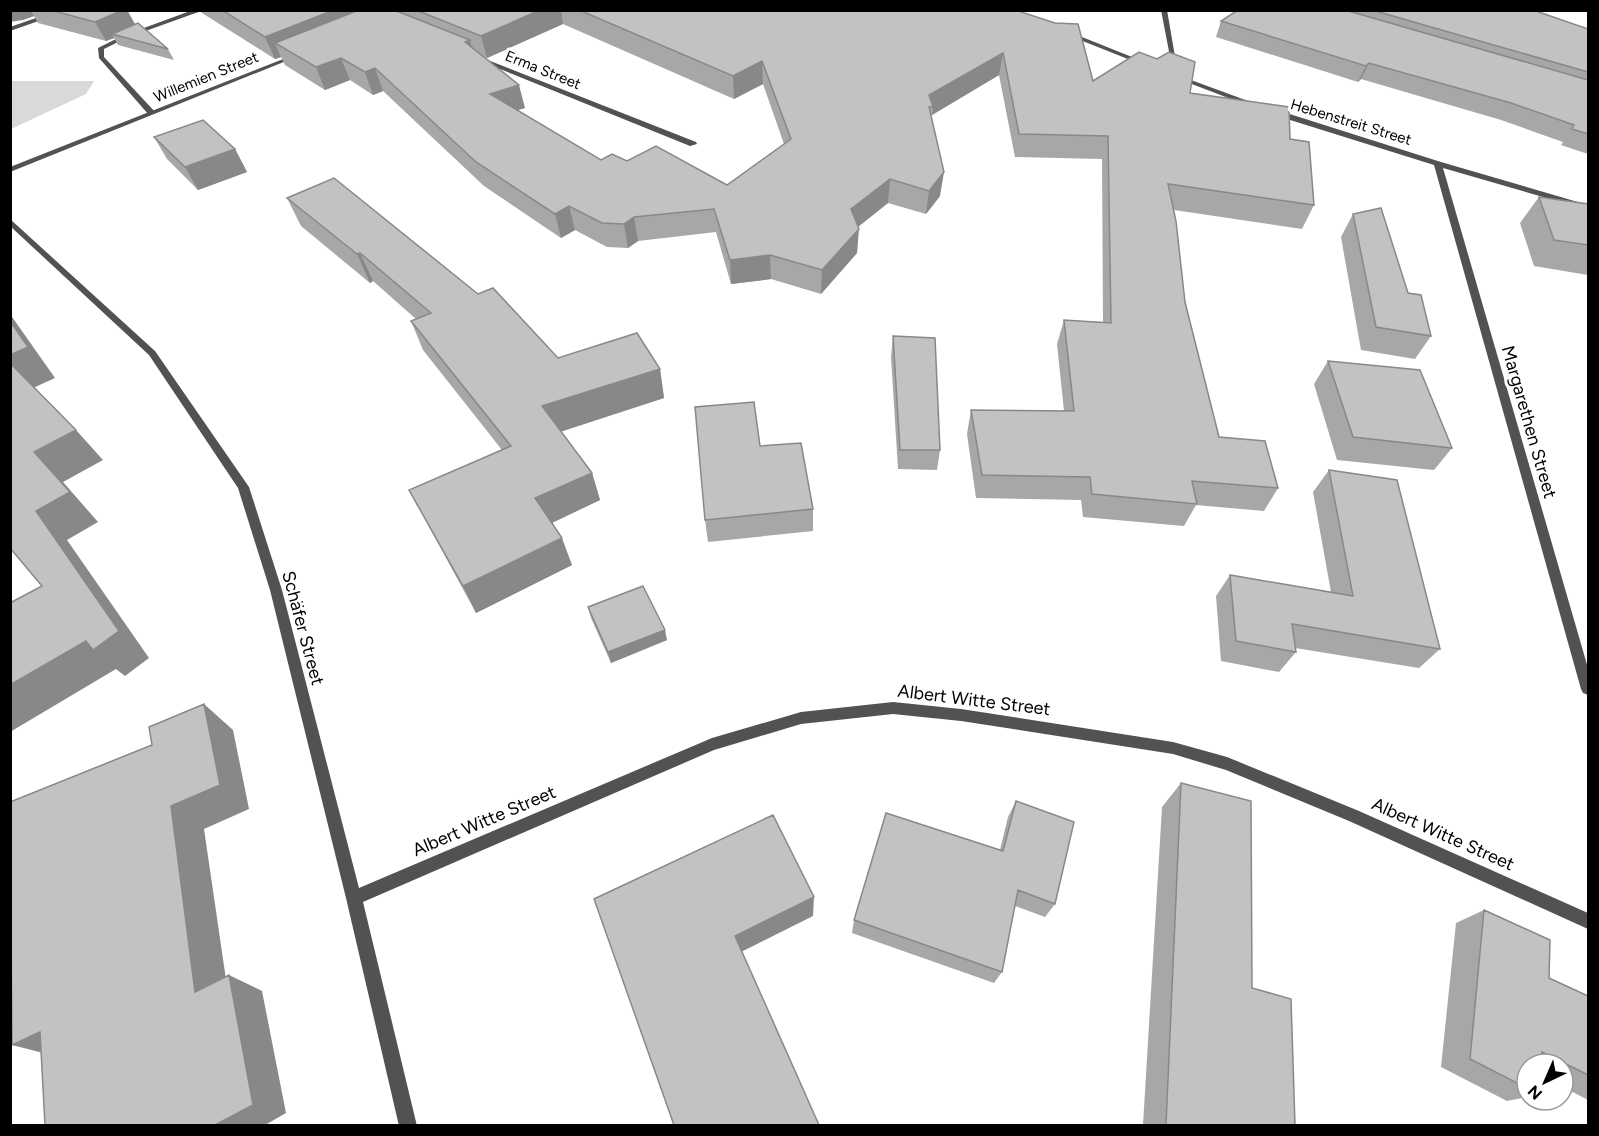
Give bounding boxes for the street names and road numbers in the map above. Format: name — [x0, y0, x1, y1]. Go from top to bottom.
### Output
street label: Erma Street — [503, 47, 584, 93]
street label: Willemien Street — [151, 48, 261, 106]
street label: Hebenstreit Street — [1288, 95, 1414, 149]
street label: Margarethen Street — [1497, 343, 1561, 501]
street label: Schäfer Street — [277, 568, 329, 688]
street label: Albert Witte Street — [896, 680, 1052, 720]
street label: Albert Witte Street — [409, 781, 559, 861]
street label: Albert Witte Street — [1368, 793, 1518, 875]

